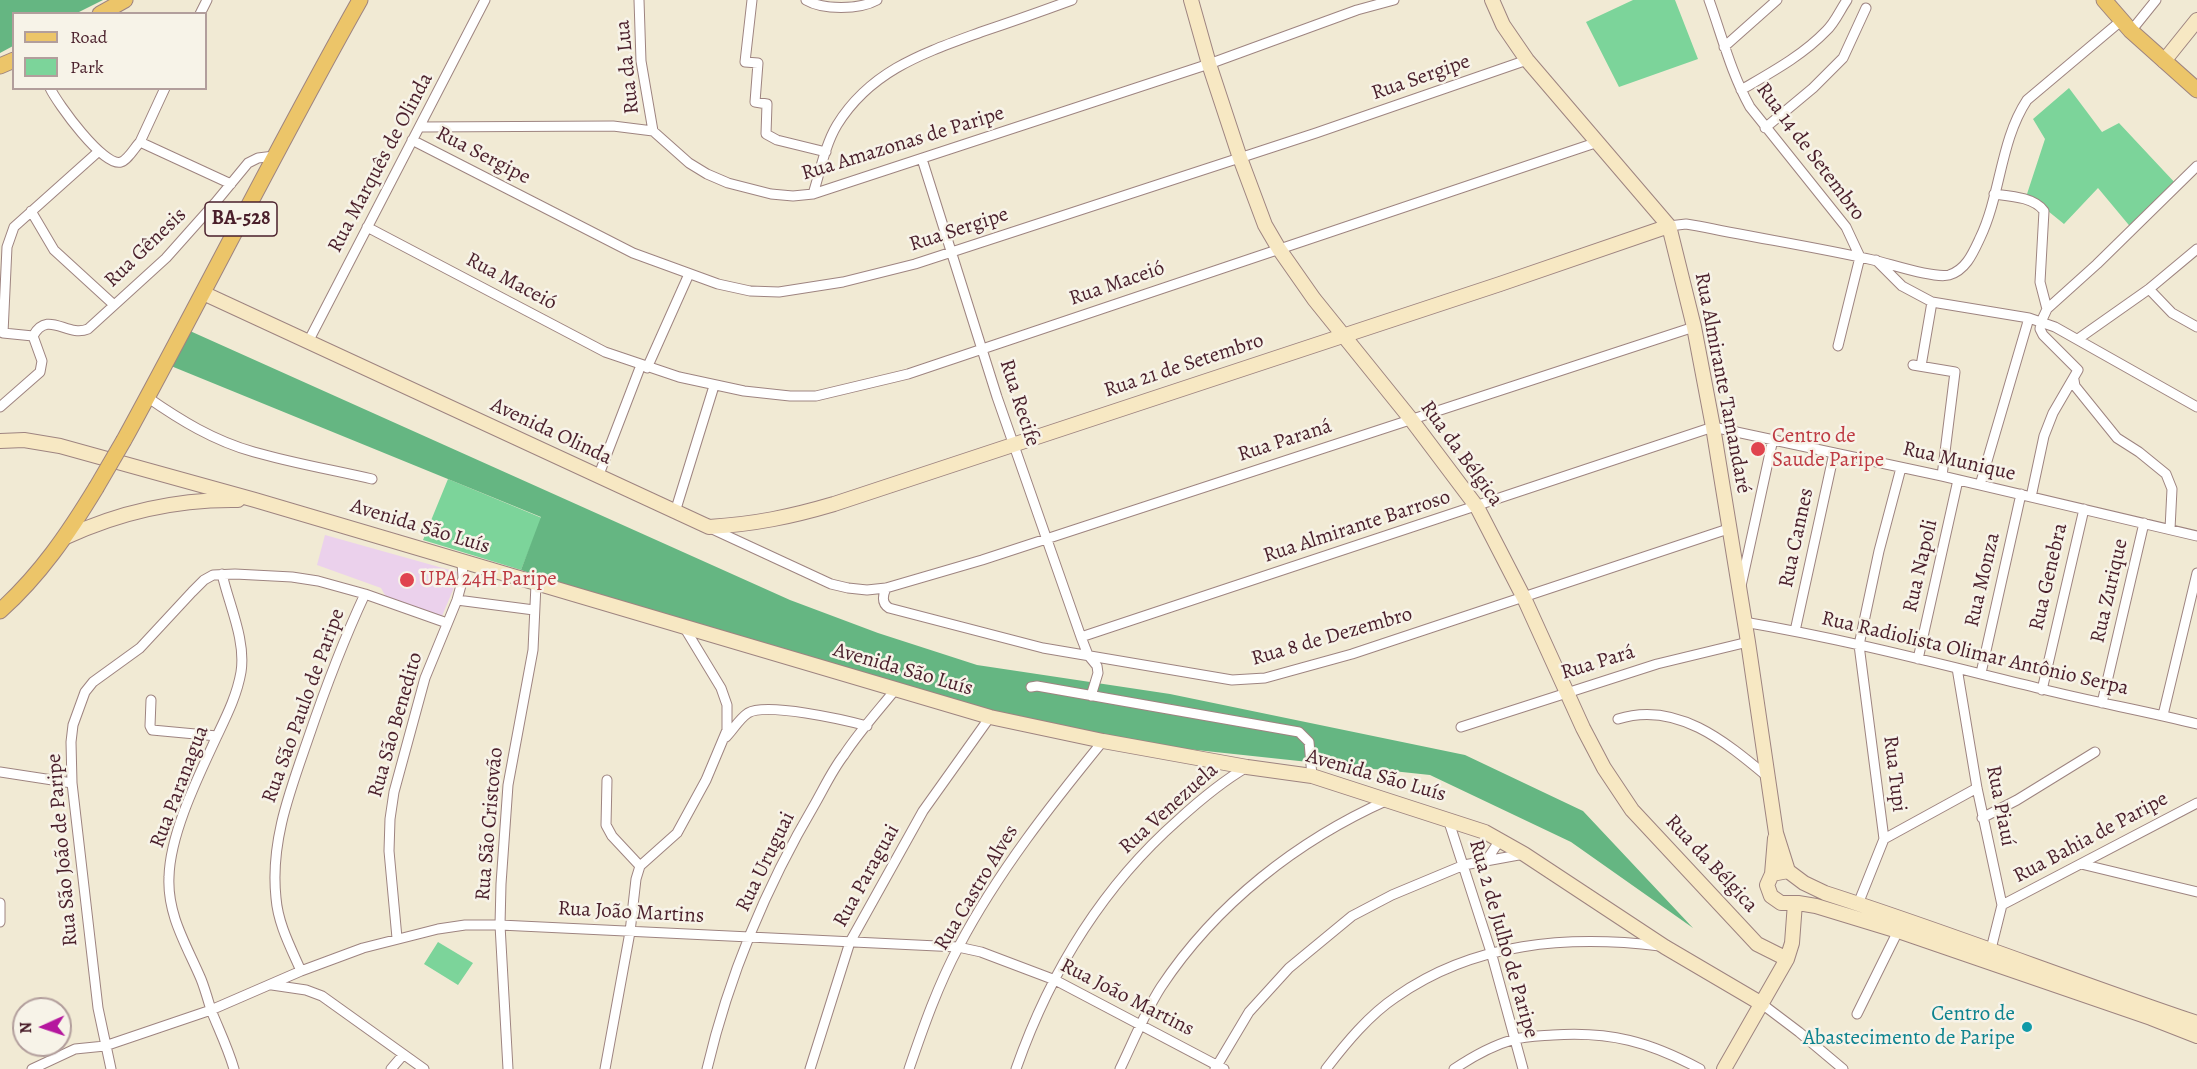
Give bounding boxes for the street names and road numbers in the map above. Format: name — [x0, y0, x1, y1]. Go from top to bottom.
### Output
street label: Rua da Lua — [611, 19, 645, 115]
street label: Rua Sergipe — [1368, 49, 1474, 107]
street label: Rua Marquês de Olinda — [323, 69, 439, 257]
street label: Rua 14 de Setembro — [1750, 78, 1870, 226]
street label: Rua Amazonas de Paripe — [798, 101, 1008, 187]
street label: Rua Sergipe — [432, 121, 534, 191]
road number: BA-528 — [205, 202, 277, 236]
street label: Rua Sergipe — [906, 202, 1012, 258]
street label: Rua Gênesis — [100, 203, 192, 293]
street label: Rua Maceió — [461, 248, 561, 316]
street label: Rua Maceió — [1066, 256, 1168, 312]
street label: Rua Almirante Tamandaré — [1688, 270, 1756, 496]
street label: Rua 21 de Setembro — [1101, 328, 1267, 404]
street label: Rua Recife — [993, 356, 1045, 450]
street label: Avenida Olinda — [486, 393, 616, 471]
street label: Rua da Bélgica — [1414, 396, 1508, 512]
street label: Rua Paraná — [1235, 414, 1335, 468]
street label: Rua Munique — [1900, 437, 2018, 487]
street label: Rua Almirante Barroso — [1260, 485, 1454, 569]
street label: Rua Cannes — [1774, 486, 1820, 590]
street label: Avenida São Luís — [347, 494, 493, 560]
street label: Rua Napoli — [1898, 517, 1944, 615]
street label: Rua Genebra — [2024, 521, 2074, 633]
street label: Rua Monza — [1960, 530, 2006, 630]
street label: Rua Zurique — [2086, 536, 2134, 646]
street label: Rua 8 de Dezembro — [1249, 602, 1415, 672]
street label: Rua São Paulo de Paripe — [257, 605, 351, 807]
street label: Rua Radiolista Olimar Antônio Serpa — [1819, 606, 2131, 702]
street label: Avenida São Luís — [830, 638, 976, 702]
street label: Rua Pará — [1558, 640, 1638, 686]
street label: Rua São Benedito — [363, 650, 429, 800]
street label: Rua Paranagua — [145, 722, 215, 852]
street label: Rua Tupi — [1877, 734, 1911, 814]
street label: Avenida São Luís — [1303, 744, 1449, 808]
street label: Rua São Cristovão — [471, 746, 509, 902]
street label: Rua São João de Paripe — [42, 752, 84, 948]
street label: Rua Venezuela — [1114, 758, 1224, 860]
street label: Rua Piauí — [1980, 763, 2020, 849]
street label: Rua Bahia de Paripe — [2010, 787, 2172, 889]
street label: Rua Uruguai — [731, 808, 801, 916]
street label: Rua da Bélgica — [1659, 810, 1763, 918]
street label: Rua Paraguai — [828, 820, 906, 932]
street label: Rua Castro Alves — [930, 821, 1024, 955]
street label: Rua 2 de Julho de Paripe — [1463, 837, 1543, 1041]
street label: Rua João Martins — [557, 897, 705, 929]
street label: Rua João Martins — [1056, 953, 1198, 1043]

